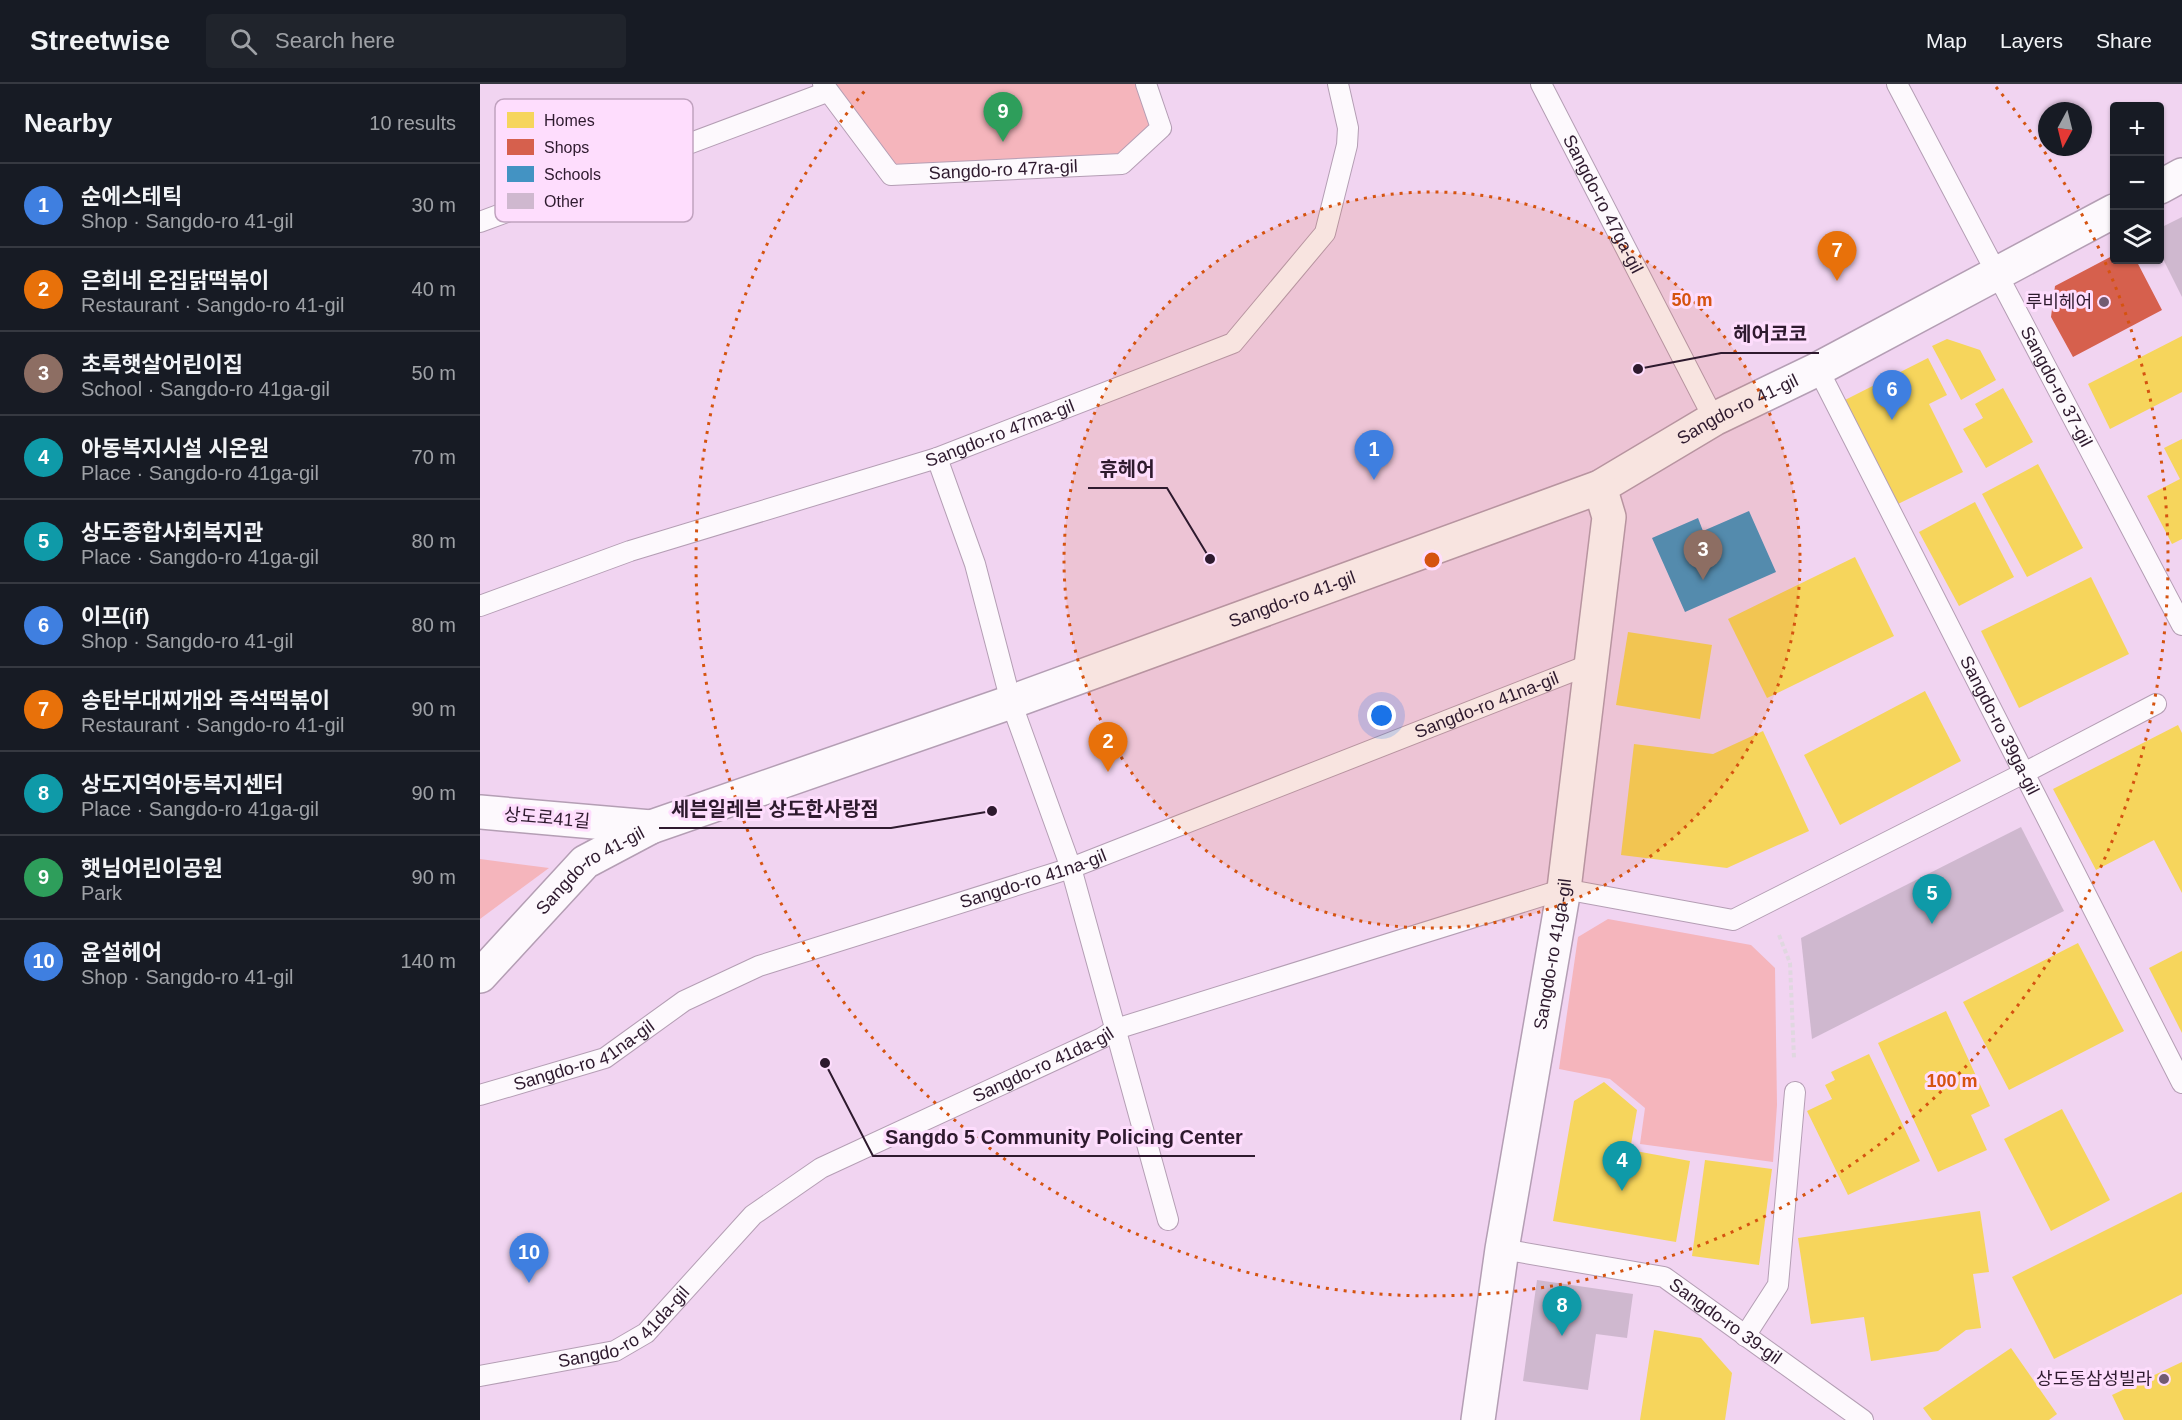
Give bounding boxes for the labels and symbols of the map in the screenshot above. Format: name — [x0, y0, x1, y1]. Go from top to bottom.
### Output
pin: 9 — [984, 92, 1022, 142]
legend — [495, 99, 693, 222]
north arrow — [2038, 102, 2092, 156]
text: Homes — [544, 112, 595, 129]
street label: Sangdo-ro 47ga-gil — [1559, 131, 1647, 277]
text: Shops — [544, 139, 589, 156]
street label: Sangdo-ro 47ra-gil — [928, 156, 1078, 183]
text: Schools — [544, 166, 601, 183]
text: Other — [544, 193, 585, 210]
pin: 7 — [1818, 232, 1856, 281]
text: 50 m — [1671, 290, 1713, 310]
place label: 루비헤어 — [2026, 292, 2092, 312]
marker: 루비헤어 — [2097, 295, 2111, 309]
callout: 헤어코코 — [1721, 315, 1819, 353]
text: 헤어코코 — [1733, 323, 1807, 345]
street label: Sangdo-ro 37-gil — [2017, 323, 2096, 450]
street label: Sangdo-ro 41-gil — [1674, 370, 1801, 449]
pin: 6 — [1872, 370, 1912, 420]
street label: Sangdo-ro 47ma-gil — [923, 396, 1077, 471]
pin: 1 — [1354, 430, 1394, 480]
callout: 휴헤어 — [1088, 450, 1167, 488]
text: 휴헤어 — [1099, 458, 1155, 480]
pin: 3 — [1684, 530, 1722, 580]
centre of rings — [1422, 550, 1442, 570]
street label: Sangdo-ro 41-gil — [1226, 567, 1358, 632]
street label: Sangdo-ro 39ga-gil — [1956, 653, 2043, 798]
street label: Sangdo-ro 41na-gil — [1412, 668, 1562, 742]
your location — [1367, 701, 1396, 730]
pin: 2 — [1088, 722, 1128, 772]
callout: 세븐일레븐 상도한사랑점 — [659, 790, 891, 828]
text: 세븐일레븐 상도한사랑점 — [671, 798, 879, 820]
street label: 상도로41길 — [503, 804, 591, 832]
street label: Sangdo-ro 41-gil — [532, 822, 648, 918]
street label: Sangdo-ro 41na-gil — [957, 845, 1109, 912]
pin: 5 — [1912, 874, 1952, 924]
street label: Sangdo-ro 41ga-gil — [1530, 877, 1575, 1031]
street label: Sangdo-ro 41na-gil — [511, 1016, 658, 1095]
street label: Sangdo-ro 41da-gil — [970, 1023, 1117, 1106]
text: 100 m — [1926, 1071, 1978, 1091]
callout: Sangdo 5 Community Policing Center — [873, 1118, 1255, 1156]
text: Sangdo 5 Community Policing Center — [885, 1126, 1243, 1148]
pin: 4 — [1602, 1142, 1642, 1191]
pin: 10 — [509, 1234, 548, 1283]
street label: Sangdo-ro 39-gil — [1665, 1274, 1785, 1368]
street label: Sangdo-ro 41da-gil — [556, 1282, 693, 1371]
pin: 8 — [1542, 1286, 1582, 1336]
place label: 상도동삼성빌라 — [2036, 1369, 2152, 1389]
marker: 상도동삼성빌라 — [2157, 1372, 2171, 1386]

